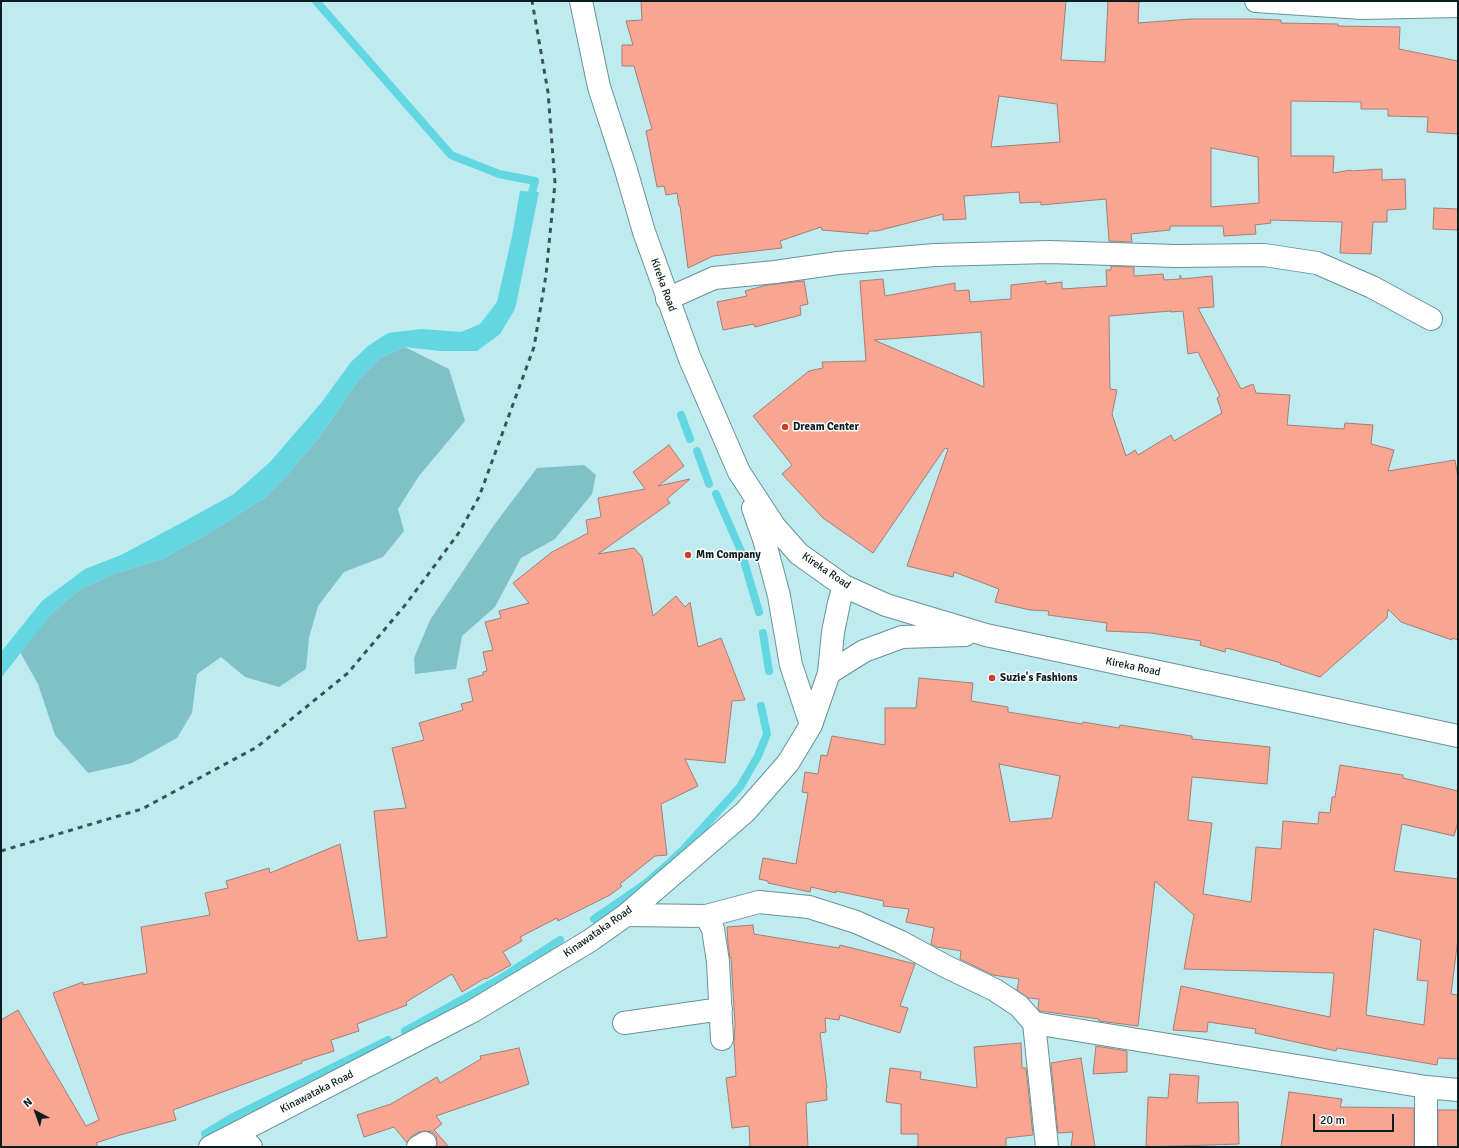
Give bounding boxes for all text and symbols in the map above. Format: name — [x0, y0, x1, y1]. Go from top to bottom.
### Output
street label: Kireka Road — [647, 256, 679, 314]
place label: Dream Center — [793, 420, 859, 434]
marker: Dream Center — [780, 422, 790, 432]
place label: Mm Company — [696, 548, 761, 562]
marker: Mm Company — [683, 550, 693, 560]
street label: Kireka Road — [799, 550, 853, 592]
street label: Kireka Road — [1104, 655, 1162, 679]
place label: Suzie's Fashions — [1000, 671, 1078, 685]
marker: Suzie's Fashions — [987, 673, 997, 683]
street label: Kinawataka Road — [561, 903, 635, 961]
street label: Kinawataka Road — [278, 1068, 356, 1116]
north arrow — [16, 1092, 56, 1132]
text: N — [21, 1095, 35, 1110]
scale bar — [1315, 1106, 1396, 1132]
text: 20 m — [1320, 1113, 1345, 1128]

